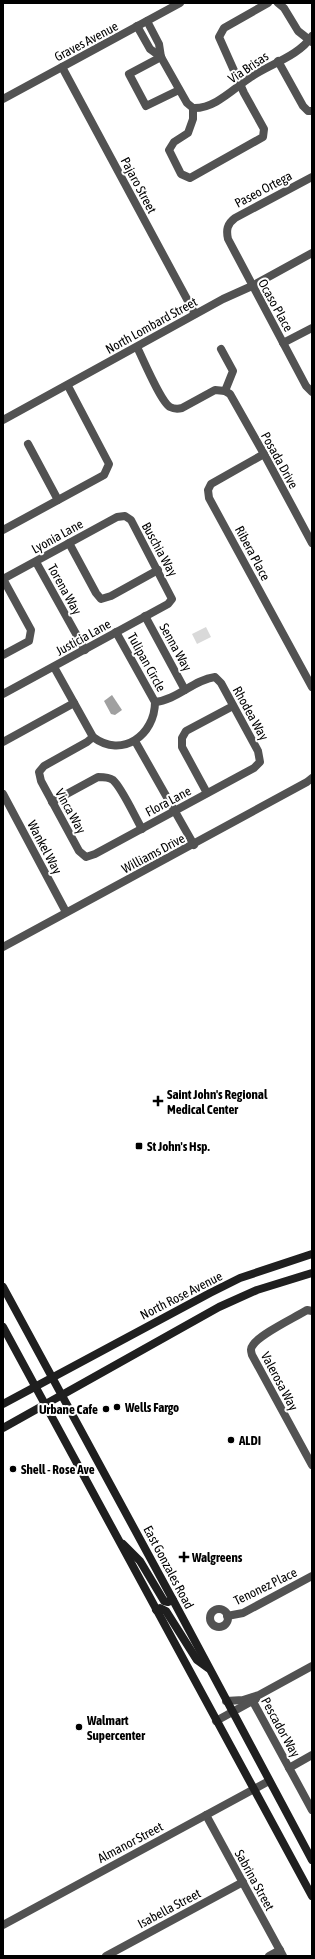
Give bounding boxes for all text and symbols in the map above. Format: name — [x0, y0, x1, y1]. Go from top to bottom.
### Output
street label: Graves Avenue — [52, 18, 121, 64]
street label: Via Brisas — [225, 48, 272, 86]
street label: Pajaro Street — [118, 155, 160, 216]
street label: Paseo Ortega — [232, 168, 294, 211]
street label: Ocaso Place — [255, 276, 296, 334]
street label: North Lombard Street — [103, 294, 200, 357]
street label: Posada Drive — [258, 429, 301, 491]
street label: Lyonia Lane — [29, 516, 86, 557]
street label: Buschia Way — [139, 520, 181, 579]
street label: Ribera Place — [232, 523, 273, 583]
street label: Torena Way — [45, 561, 85, 618]
street label: Justicia Lane — [53, 616, 113, 659]
street label: Senna Way — [156, 621, 195, 674]
street label: Tulipan Circle — [124, 630, 169, 694]
street label: Rhodea Way — [230, 684, 272, 743]
street label: Flora Lane — [143, 783, 194, 820]
street label: Vinca Way — [52, 786, 89, 837]
street label: Wankel Way — [24, 818, 65, 877]
street label: Williams Drive — [119, 831, 187, 876]
place label: Saint John's Regional Medical Center — [167, 1087, 268, 1117]
marker: Saint John's Regional Medical Center — [152, 1095, 164, 1107]
place label: St John's Hsp. — [147, 1139, 210, 1154]
marker: St John's Hsp. — [134, 1141, 144, 1151]
street label: North Rose Avenue — [138, 1268, 225, 1323]
street label: Valerosa Way — [258, 1349, 302, 1414]
place label: Wells Fargo — [124, 1400, 179, 1415]
place label: Urbane Cafe — [39, 1402, 98, 1417]
marker: Wells Fargo — [112, 1402, 122, 1412]
marker: Urbane Cafe — [101, 1404, 111, 1414]
place label: ALDI — [238, 1433, 261, 1448]
marker: ALDI — [226, 1435, 236, 1445]
place label: Shell - Rose Ave — [21, 1462, 95, 1477]
marker: Shell - Rose Ave — [8, 1464, 18, 1474]
street label: East Gonzales Road — [140, 1523, 197, 1611]
place label: Walgreens — [191, 1550, 243, 1565]
marker: Walgreens — [179, 1552, 189, 1562]
street label: Tenonez Place — [231, 1565, 299, 1608]
street label: Pescador Way — [258, 1695, 303, 1760]
place label: Walmart Supercenter — [86, 1713, 146, 1743]
marker: Walmart Supercenter — [74, 1722, 84, 1732]
street label: Almanor Street — [95, 1819, 166, 1866]
street label: Sabrina Street — [232, 1847, 278, 1913]
street label: Isabella Street — [135, 1885, 204, 1931]

